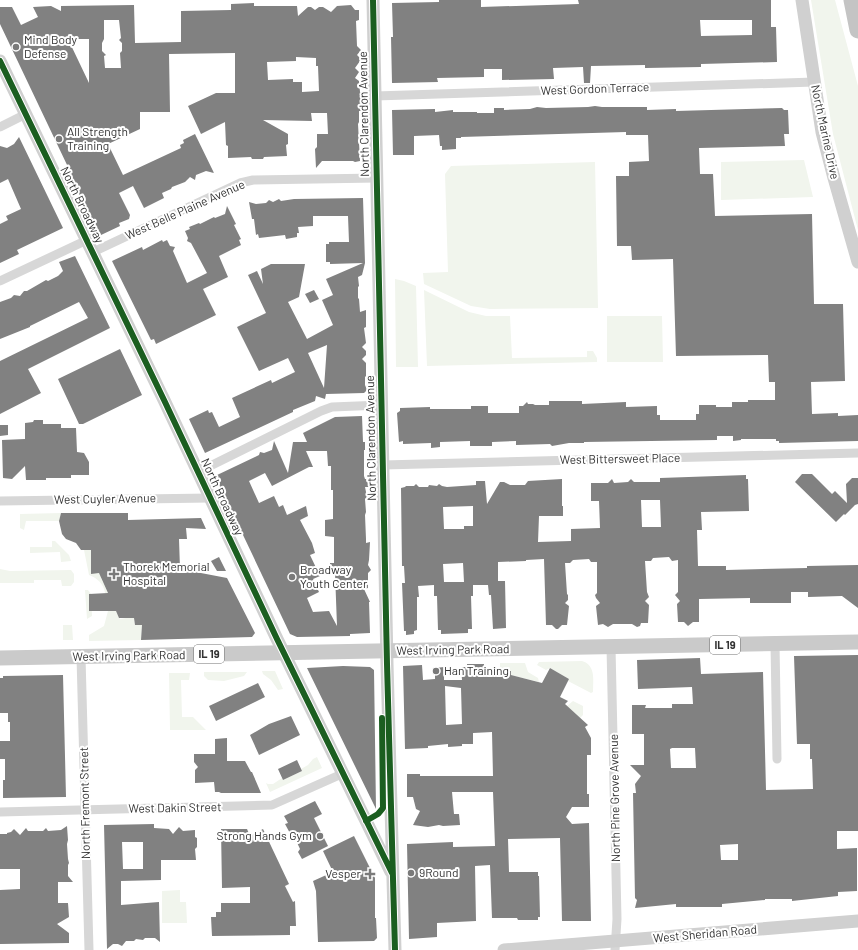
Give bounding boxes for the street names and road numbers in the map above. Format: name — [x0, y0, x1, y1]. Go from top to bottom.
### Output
street label: North Clarendon Avenue — [355, 51, 371, 177]
street label: West Gordon Terrace — [540, 79, 650, 97]
street label: North Marine Drive — [809, 83, 843, 180]
street label: North Broadway — [58, 164, 108, 246]
street label: West Belle Plaine Avenue — [123, 176, 247, 242]
street label: North Clarendon Avenue — [362, 375, 378, 501]
street label: West Bittersweet Place — [560, 450, 680, 466]
street label: North Broadway — [199, 456, 247, 538]
street label: West Cuyler Avenue — [54, 490, 156, 506]
road number: IL 19 — [710, 636, 740, 654]
street label: West Irving Park Road — [396, 641, 510, 657]
road number: IL 19 — [194, 645, 224, 663]
street label: West Irving Park Road — [72, 647, 186, 663]
street label: North Pine Grove Avenue — [606, 734, 622, 862]
street label: North Fremont Street — [76, 747, 92, 859]
street label: West Dakin Street — [128, 799, 222, 815]
street label: West Sheridan Road — [652, 921, 757, 945]

